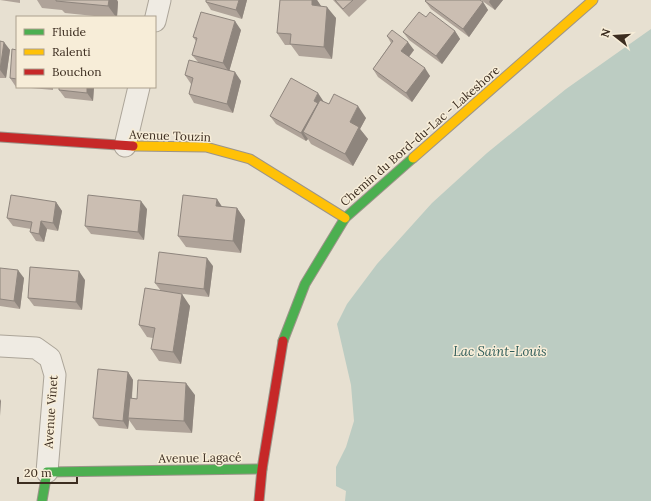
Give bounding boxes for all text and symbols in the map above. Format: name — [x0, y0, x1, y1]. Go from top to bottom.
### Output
legend — [16, 16, 156, 88]
north arrow — [595, 16, 635, 56]
text: Fluide — [52, 24, 87, 39]
text: N — [597, 26, 614, 39]
text: Ralenti — [52, 44, 91, 59]
street label: Chemin du Bord-du-Lac - Lakeshore — [337, 62, 503, 209]
text: Bouchon — [52, 64, 102, 79]
street label: Avenue Touzin — [128, 127, 211, 144]
water label: Lac Saint-Louis — [453, 343, 547, 360]
street label: Avenue Vinet — [40, 375, 61, 450]
street label: Avenue Lagacé — [157, 449, 242, 466]
scale bar — [18, 459, 77, 485]
text: 20 m — [24, 465, 52, 480]

